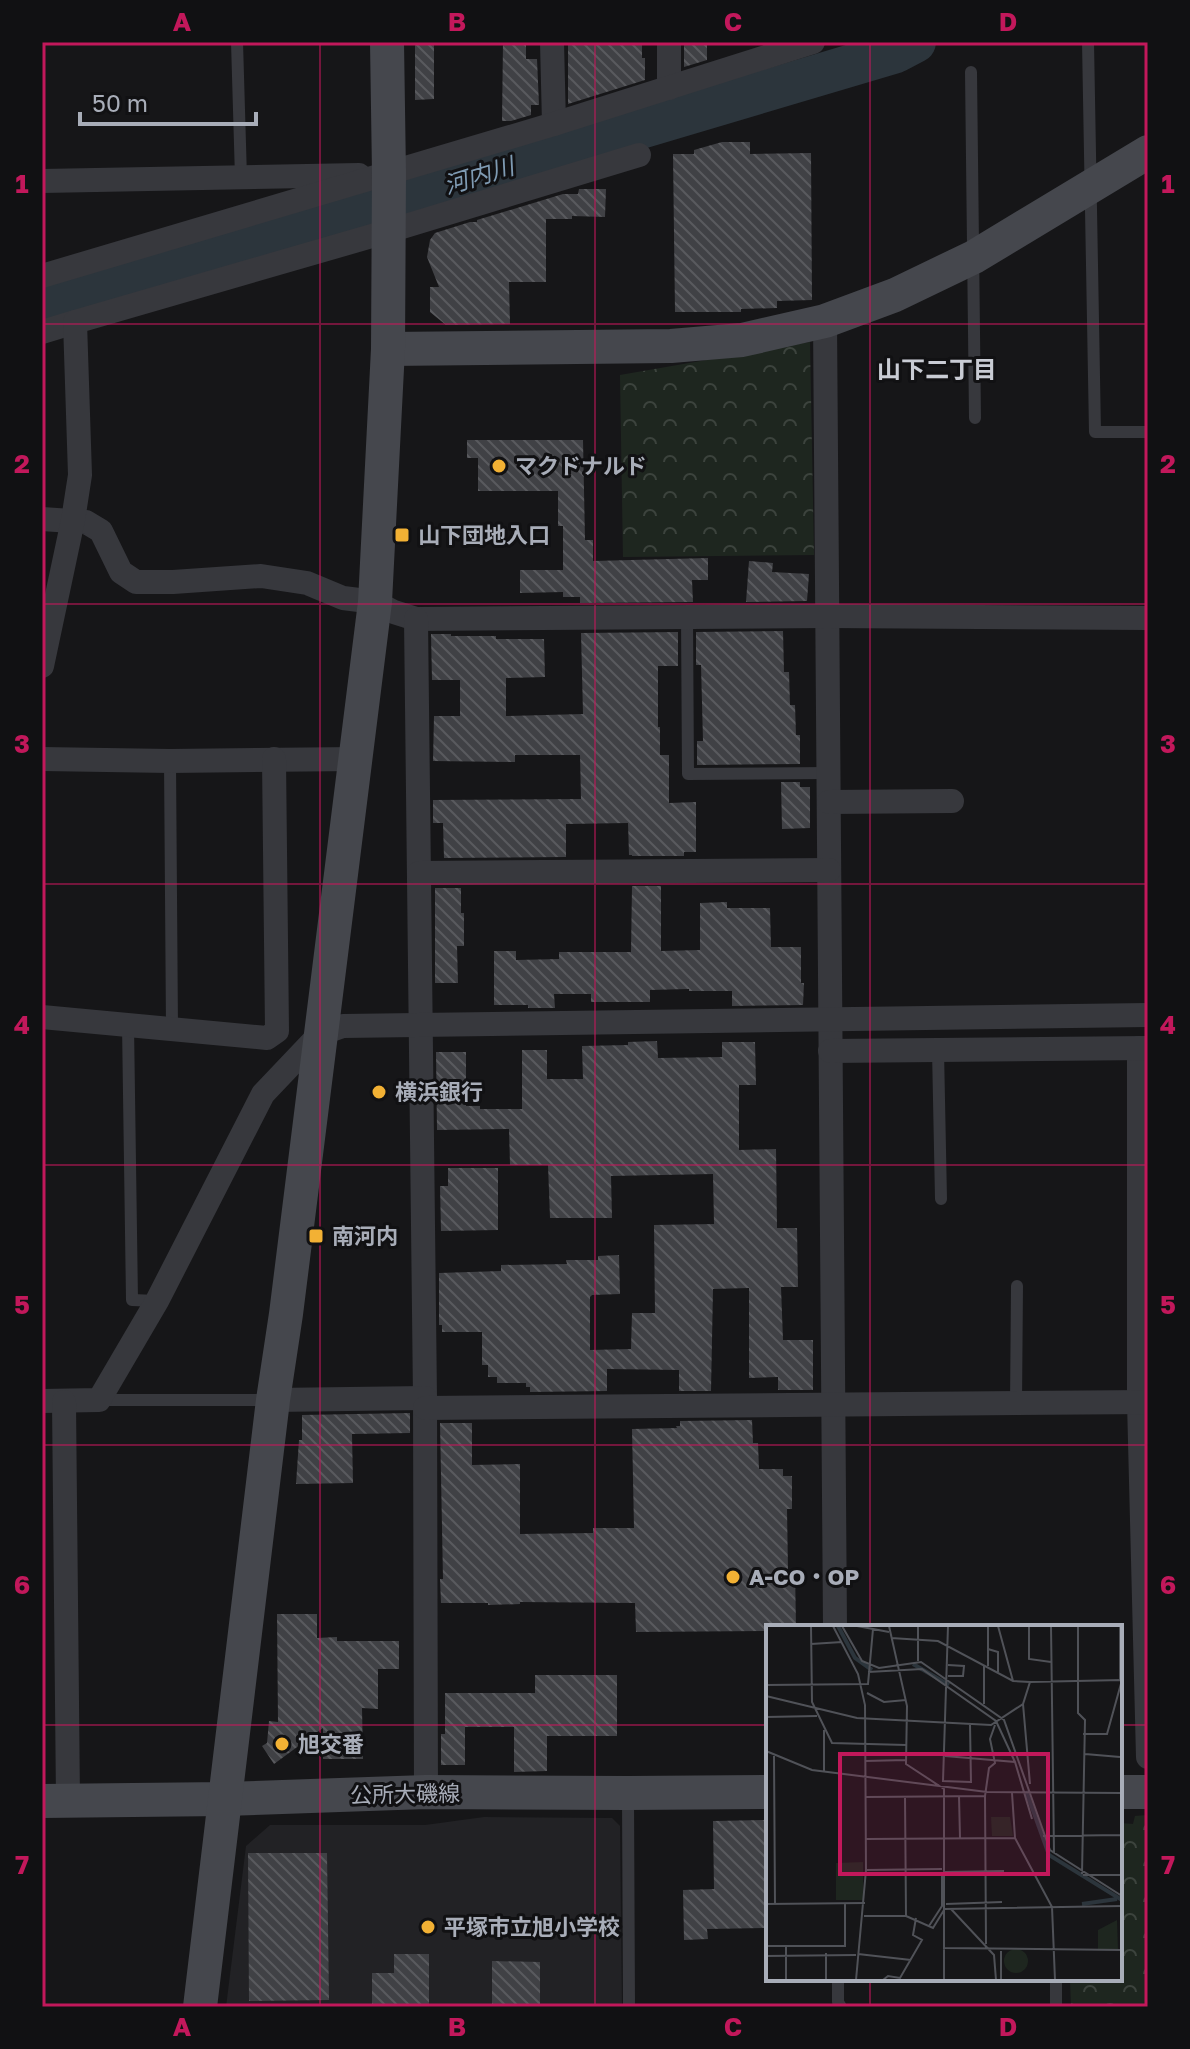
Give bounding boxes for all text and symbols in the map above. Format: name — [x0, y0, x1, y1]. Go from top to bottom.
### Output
text: A — [173, 6, 192, 37]
text: B — [448, 6, 466, 37]
text: C — [724, 6, 742, 37]
text: D — [999, 6, 1017, 37]
scale bar — [80, 76, 256, 126]
text: 50 m — [92, 88, 148, 117]
water label: 河内川 — [440, 149, 520, 199]
text: 1 — [15, 168, 29, 199]
text: 1 — [1161, 168, 1175, 199]
district label: 山下二丁目 — [877, 354, 997, 383]
text: 2 — [14, 448, 30, 479]
text: 2 — [1160, 448, 1176, 479]
place label: マクドナルド — [515, 452, 647, 479]
marker: マクドナルド — [490, 457, 508, 475]
place label: 山下団地入口 — [418, 521, 550, 548]
marker: 山下団地入口 — [393, 526, 411, 544]
text: 3 — [14, 728, 30, 759]
text: 3 — [1160, 728, 1176, 759]
text: 4 — [14, 1009, 30, 1040]
text: 4 — [1160, 1009, 1176, 1040]
place label: 横浜銀行 — [395, 1078, 483, 1105]
marker: 横浜銀行 — [370, 1083, 388, 1101]
place label: 南河内 — [332, 1222, 398, 1249]
marker: 南河内 — [307, 1227, 325, 1245]
text: 5 — [14, 1289, 30, 1320]
text: 5 — [1160, 1289, 1176, 1320]
place label: A-CO・OP — [749, 1563, 859, 1590]
marker: A-CO・OP — [724, 1568, 742, 1586]
text: 6 — [14, 1569, 30, 1600]
text: 6 — [1160, 1569, 1176, 1600]
inset map — [766, 1625, 1122, 1981]
place label: 旭交番 — [298, 1730, 364, 1757]
marker: 旭交番 — [273, 1735, 291, 1753]
street label: 公所大磯線 — [350, 1779, 460, 1808]
text: 7 — [15, 1849, 29, 1880]
text: 7 — [1161, 1849, 1175, 1880]
place label: 平塚市立旭小学校 — [444, 1913, 620, 1940]
marker: 平塚市立旭小学校 — [419, 1918, 437, 1936]
text: A — [173, 2011, 192, 2042]
text: B — [448, 2011, 466, 2042]
text: C — [724, 2011, 742, 2042]
text: D — [999, 2011, 1017, 2042]

